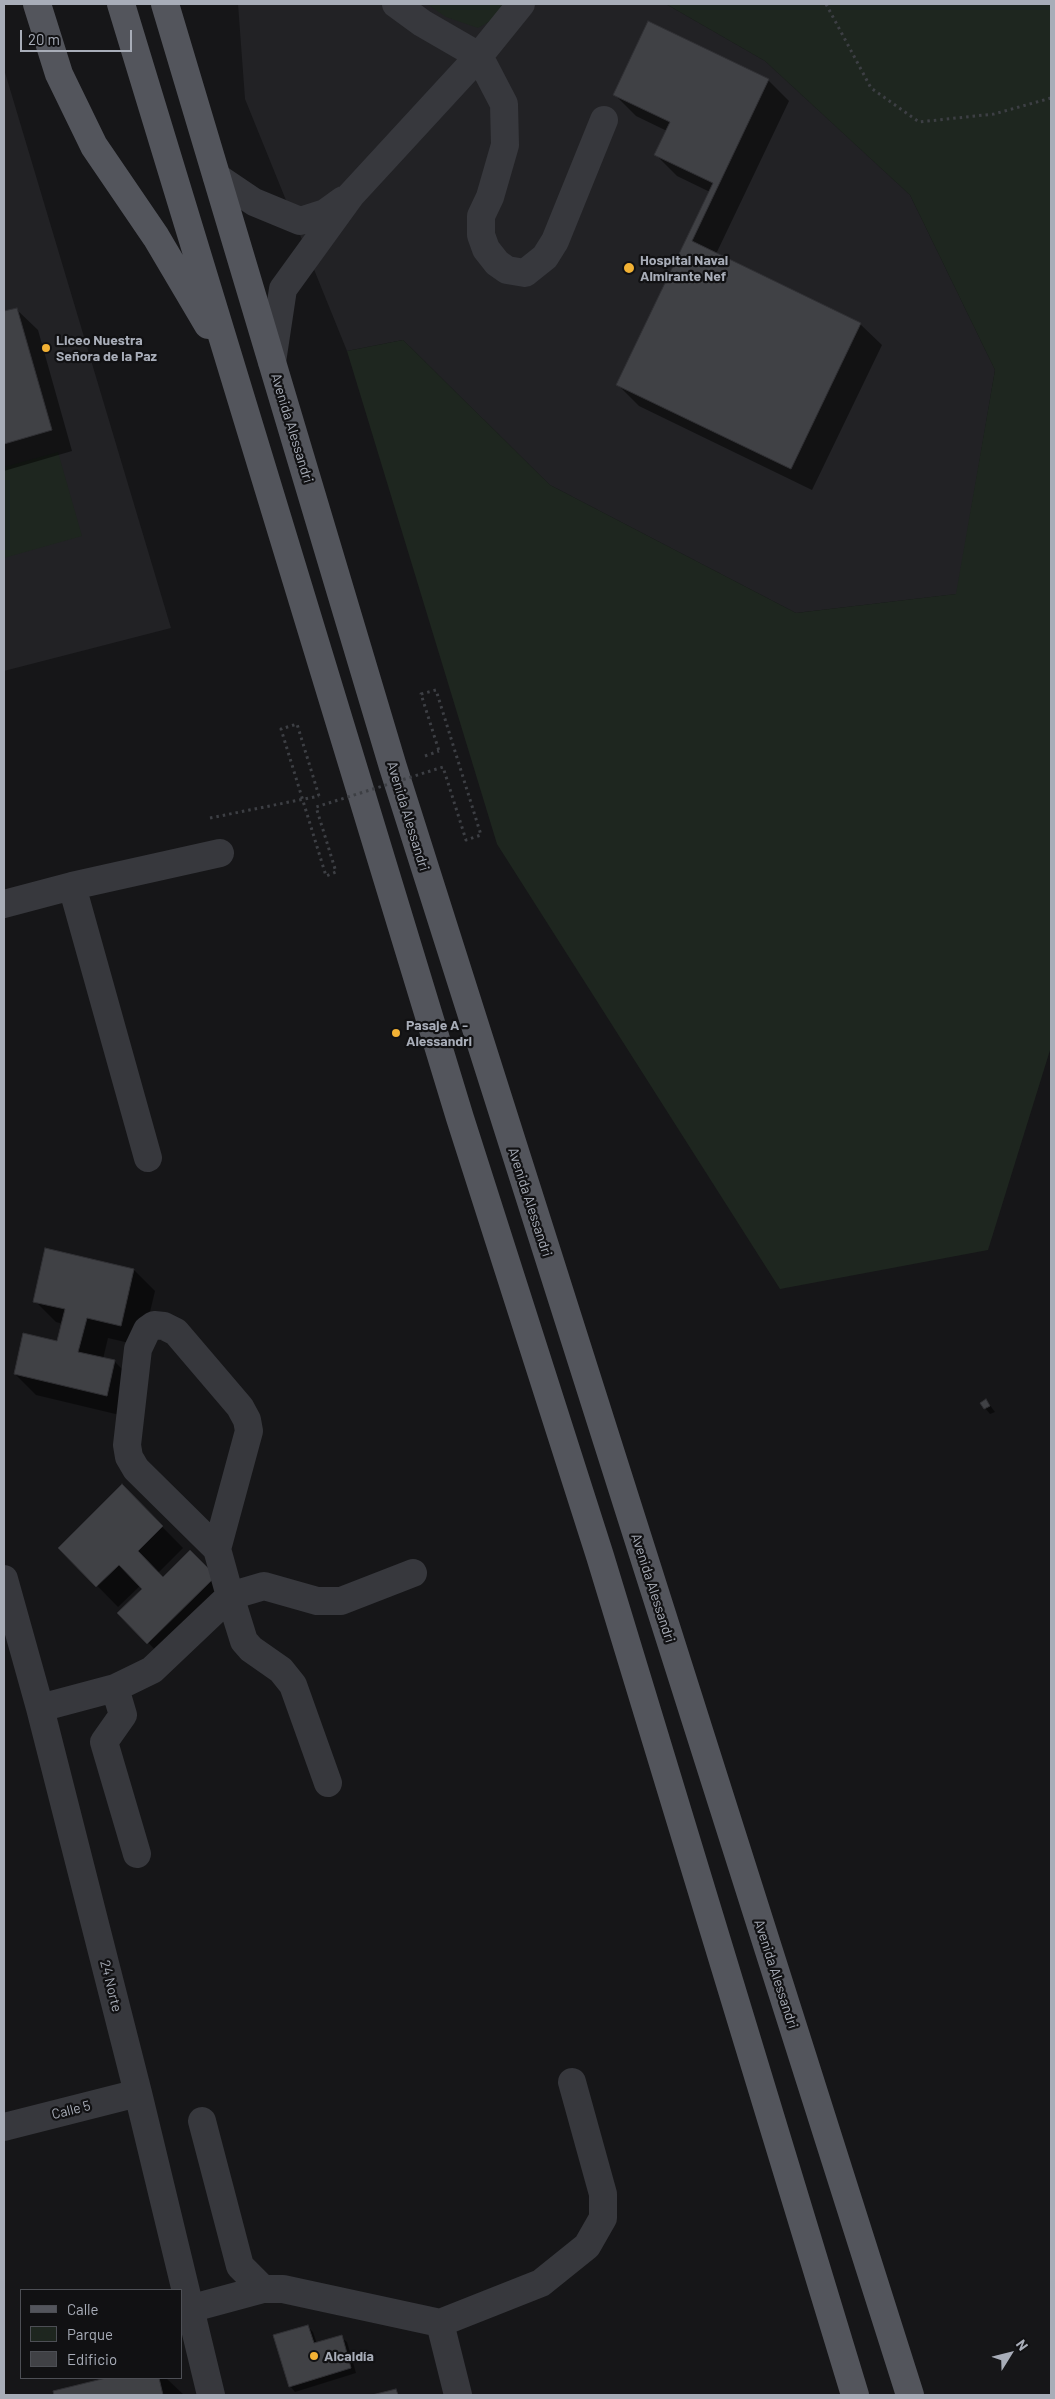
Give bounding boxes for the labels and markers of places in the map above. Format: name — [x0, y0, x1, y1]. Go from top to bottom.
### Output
place label: Hospital Naval Almirante Nef — [640, 252, 728, 284]
marker: Hospital Naval Almirante Nef — [622, 261, 636, 275]
place label: Liceo Nuestra Señora de la Paz — [56, 332, 157, 364]
marker: Liceo Nuestra Señora de la Paz — [40, 342, 52, 354]
place label: Pasaje A - Alessandri — [406, 1017, 472, 1050]
marker: Pasaje A - Alessandri — [390, 1027, 402, 1039]
place label: Alcaldía — [324, 2348, 374, 2364]
marker: Alcaldía — [308, 2350, 320, 2362]

